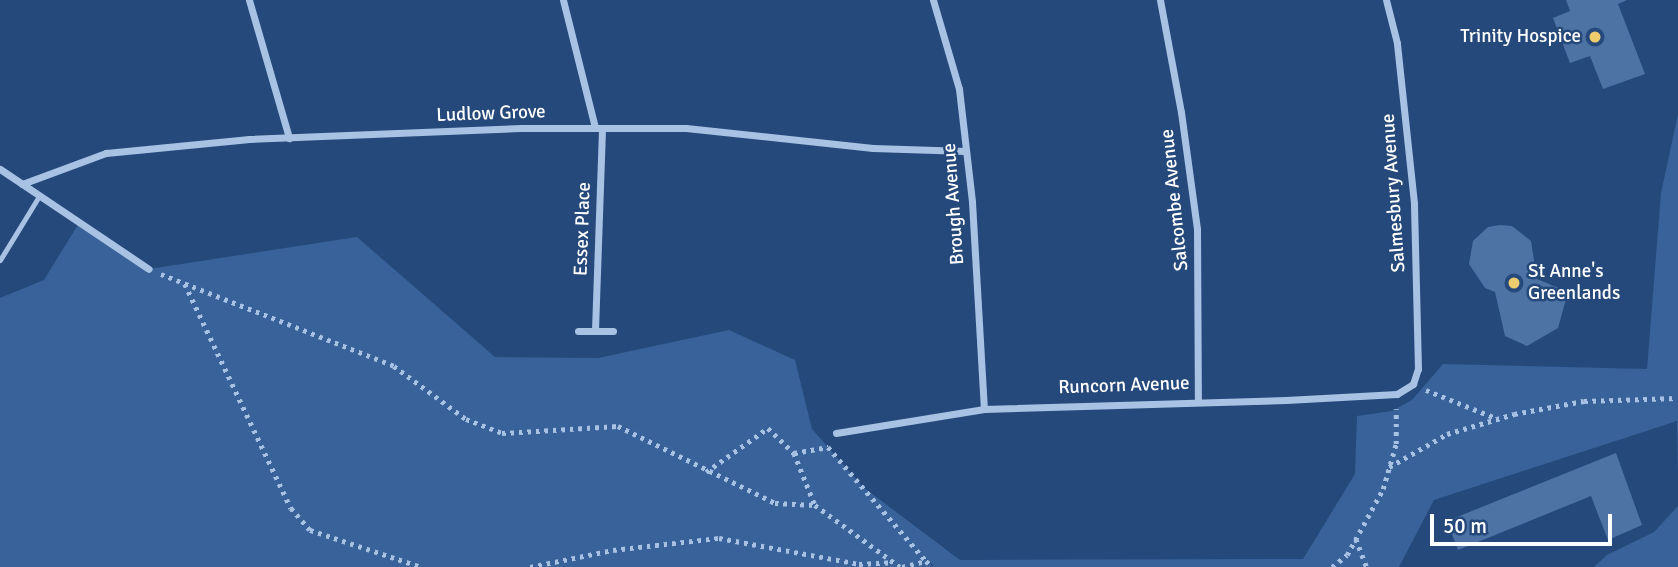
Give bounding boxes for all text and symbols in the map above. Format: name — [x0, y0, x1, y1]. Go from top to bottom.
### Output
place label: Trinity Hospice — [1460, 26, 1581, 48]
marker: Trinity Hospice — [1587, 29, 1603, 45]
street label: Ludlow Grove — [436, 101, 546, 127]
street label: Salmesbury Avenue — [1377, 113, 1411, 273]
street label: Salcombe Avenue — [1156, 128, 1194, 272]
street label: Brough Avenue — [938, 142, 970, 266]
street label: Essex Place — [570, 182, 596, 276]
place label: St Anne's Greenlands — [1528, 261, 1620, 305]
marker: St Anne's Greenlands — [1506, 275, 1522, 291]
street label: Runcorn Avenue — [1058, 372, 1190, 400]
scale bar — [1433, 500, 1615, 544]
text: 50 m — [1443, 513, 1487, 539]

